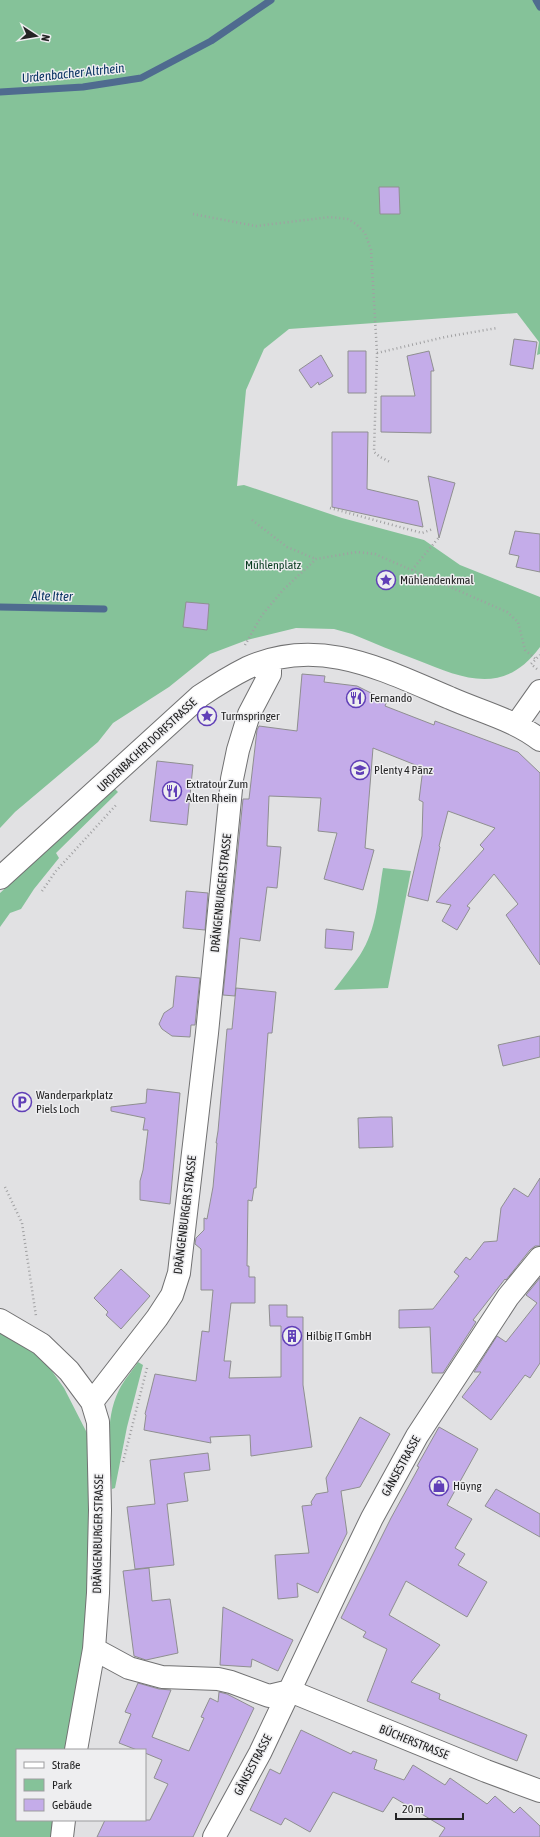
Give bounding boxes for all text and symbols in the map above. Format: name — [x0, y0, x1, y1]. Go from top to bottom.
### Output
north arrow — [16, 16, 56, 56]
text: N — [39, 34, 52, 43]
water label: Urdenbacher Altrhein — [21, 60, 126, 86]
park label: Mühlenplatz — [245, 558, 302, 572]
place icon: Mühlendenkmal — [375, 569, 397, 591]
place label: Mühlendenkmal — [400, 573, 474, 587]
water label: Alte Itter — [30, 588, 74, 604]
restaurant icon: Fernando — [345, 687, 367, 709]
place label: Fernando — [370, 691, 412, 705]
street label: URDENBACHER DORFSTRASSE — [94, 695, 200, 795]
place icon: Turmspringer — [196, 705, 218, 727]
place label: Turmspringer — [221, 709, 280, 723]
school or university icon: Plenty 4 Pänz — [349, 759, 371, 781]
place label: Plenty 4 Pänz — [374, 763, 434, 777]
place label: Extratour Zum Alten Rhein — [186, 777, 248, 805]
restaurant icon: Extratour Zum Alten Rhein — [161, 780, 183, 802]
street label: DRÄNGENBURGER STRASSE — [208, 833, 234, 953]
place label: Wanderparkplatz Piels Loch — [36, 1088, 113, 1116]
parking icon: Wanderparkplatz Piels Loch — [11, 1091, 33, 1113]
street label: DRÄNGENBURGER STRASSE — [171, 1155, 199, 1275]
building icon: Hilbig IT GmbH — [281, 1325, 303, 1347]
place label: Hilbig IT GmbH — [306, 1329, 372, 1343]
street label: GÄNSESTRASSE — [379, 1433, 423, 1499]
street label: DRÄNGENBURGER STRASSE — [90, 1474, 106, 1594]
shop icon: Hüyng — [428, 1475, 450, 1497]
place label: Hüyng — [453, 1479, 483, 1493]
street label: BÜCHERSTRASSE — [377, 1722, 451, 1762]
street label: GÄNSESTRASSE — [231, 1732, 275, 1798]
legend — [16, 1749, 146, 1821]
text: Straße — [52, 1758, 80, 1772]
text: Park — [52, 1778, 73, 1792]
scale bar — [396, 1795, 463, 1821]
text: Gebäude — [52, 1798, 92, 1812]
text: 20 m — [402, 1802, 424, 1816]

